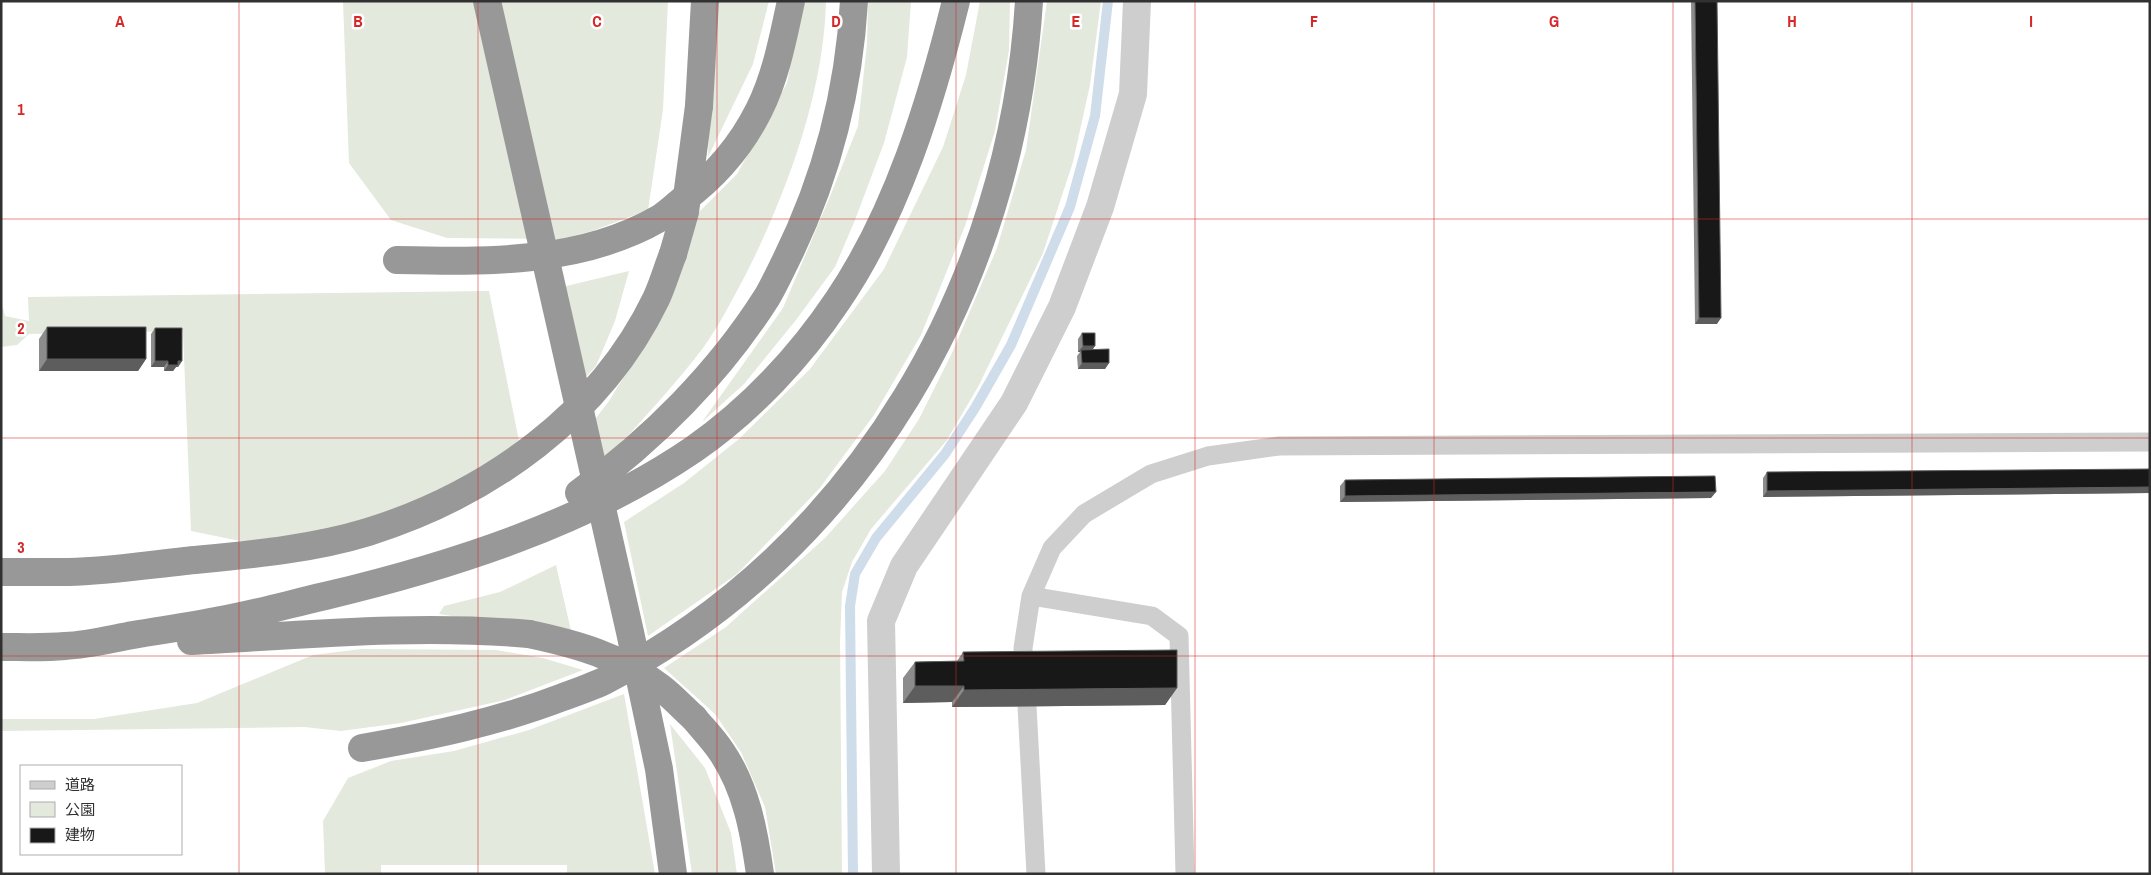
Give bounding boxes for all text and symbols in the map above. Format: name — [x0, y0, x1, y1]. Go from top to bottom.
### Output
text: A — [115, 10, 125, 32]
text: B — [353, 10, 363, 32]
text: C — [592, 10, 602, 32]
text: D — [831, 10, 841, 32]
text: E — [1072, 10, 1081, 32]
text: F — [1310, 10, 1318, 32]
text: G — [1549, 10, 1559, 32]
text: H — [1787, 10, 1797, 32]
text: I — [2029, 10, 2033, 32]
text: 1 — [17, 98, 25, 120]
text: 2 — [17, 317, 25, 339]
text: 3 — [17, 536, 25, 558]
legend — [20, 765, 182, 855]
text: 道路 — [65, 774, 95, 795]
text: 公園 — [65, 799, 95, 820]
text: 建物 — [65, 824, 95, 845]

